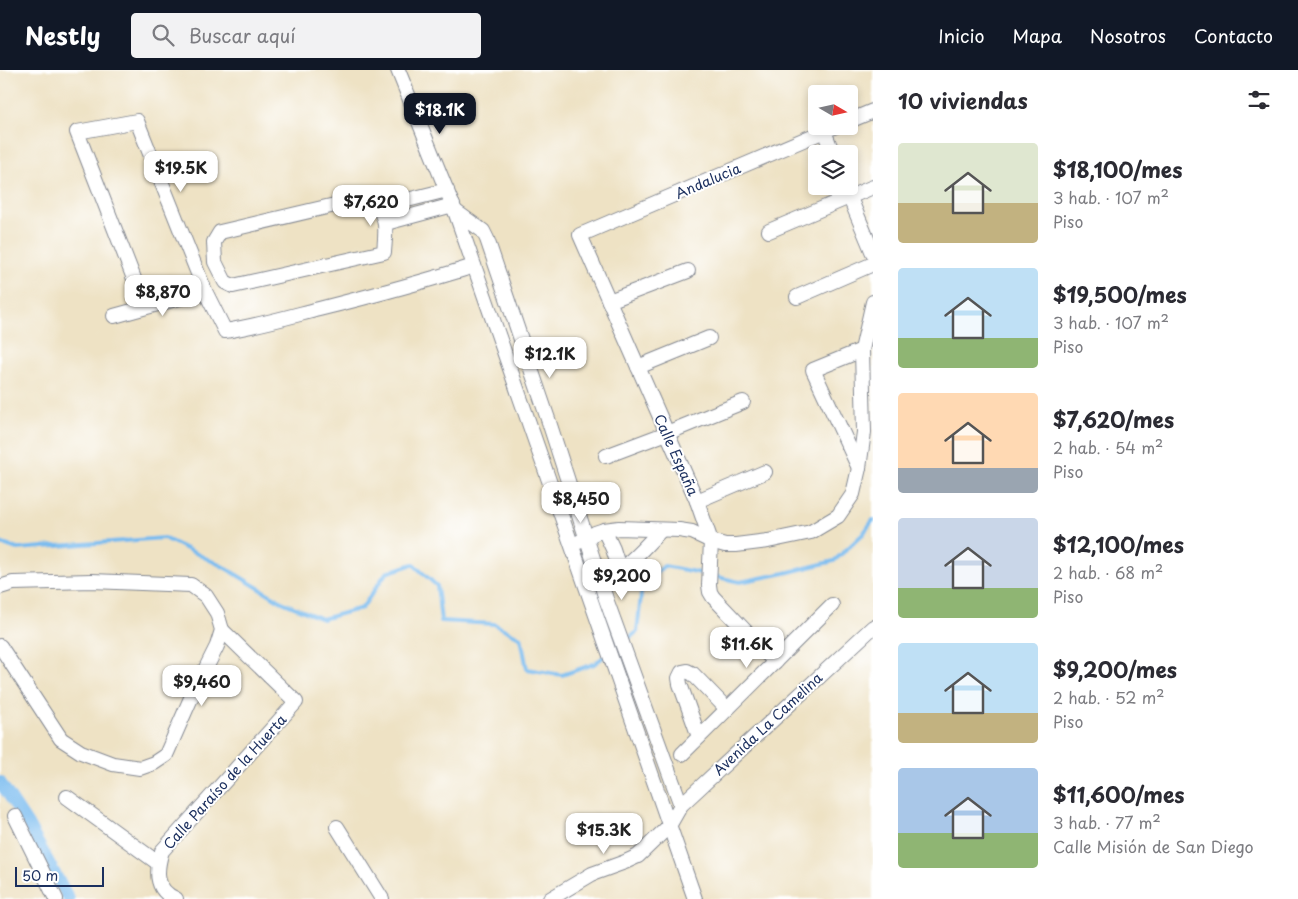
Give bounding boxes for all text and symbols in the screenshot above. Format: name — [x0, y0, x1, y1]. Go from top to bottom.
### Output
search box — [131, 13, 481, 58]
text: Nestly — [25, 17, 101, 53]
icon: search — [149, 21, 177, 49]
text: Buscar aquí — [189, 21, 296, 49]
text: Inicio — [938, 22, 985, 49]
text: Mapa — [1013, 22, 1062, 49]
text: Nosotros — [1090, 22, 1166, 49]
text: Contacto — [1194, 22, 1273, 49]
text: 10 viviendas — [898, 84, 1028, 116]
north arrow — [808, 85, 858, 135]
map controls — [808, 85, 858, 195]
icon: filters — [1245, 86, 1273, 114]
pin: $18.1K — [399, 92, 481, 135]
text: $18.1K — [415, 97, 465, 121]
button: layers — [808, 145, 858, 195]
pin: $19.5K — [140, 150, 222, 193]
text: $18,100/mes — [1053, 153, 1182, 185]
text: $19.5K — [155, 155, 207, 179]
street label: Andalucia — [672, 157, 744, 204]
icon: home — [938, 163, 998, 223]
pin: $7,620 — [330, 184, 412, 227]
text: 3 hab. · 107 m² — [1053, 185, 1169, 209]
text: $7,620 — [343, 189, 399, 213]
text: Piso — [1053, 209, 1083, 233]
pin: $8,870 — [122, 274, 204, 317]
text: $19,500/mes — [1053, 278, 1187, 310]
text: $8,870 — [135, 279, 191, 303]
icon: home — [938, 288, 998, 348]
text: 3 hab. · 107 m² — [1053, 310, 1169, 334]
text: Piso — [1053, 334, 1083, 358]
pin: $12.1K — [509, 336, 591, 379]
text: $12.1K — [525, 341, 575, 365]
text: $7,620/mes — [1053, 403, 1174, 435]
street label: Calle España — [649, 411, 704, 499]
icon: home — [938, 413, 998, 473]
text: 2 hab. · 54 m² — [1053, 435, 1163, 459]
text: Piso — [1053, 459, 1083, 483]
pin: $8,450 — [540, 482, 622, 524]
text: $8,450 — [552, 486, 610, 510]
text: $12,100/mes — [1053, 528, 1184, 560]
icon: home — [938, 538, 998, 598]
pin: $9,200 — [581, 558, 663, 601]
text: 2 hab. · 68 m² — [1053, 560, 1163, 584]
text: $9,200 — [593, 563, 651, 587]
text: Piso — [1053, 584, 1083, 608]
pin: $11.6K — [706, 626, 788, 669]
text: $11.6K — [721, 631, 773, 655]
text: $9,200/mes — [1053, 653, 1177, 685]
icon: home — [938, 663, 998, 723]
pin: $9,460 — [161, 664, 243, 707]
street label: Avenida La Camelina — [708, 667, 827, 780]
text: $9,460 — [173, 669, 231, 693]
text: 2 hab. · 52 m² — [1053, 685, 1164, 709]
street label: Calle Paraíso de la Huerta — [158, 709, 291, 854]
text: Piso — [1053, 709, 1083, 733]
text: $11,600/mes — [1053, 778, 1185, 810]
icon: home — [938, 788, 998, 848]
text: 3 hab. · 77 m² — [1053, 810, 1161, 834]
pin: $15.3K — [563, 812, 645, 855]
text: $15.3K — [577, 817, 631, 841]
text: Calle Misión de San Diego — [1053, 834, 1254, 858]
scale bar — [15, 864, 104, 887]
text: 50 m — [22, 865, 58, 886]

